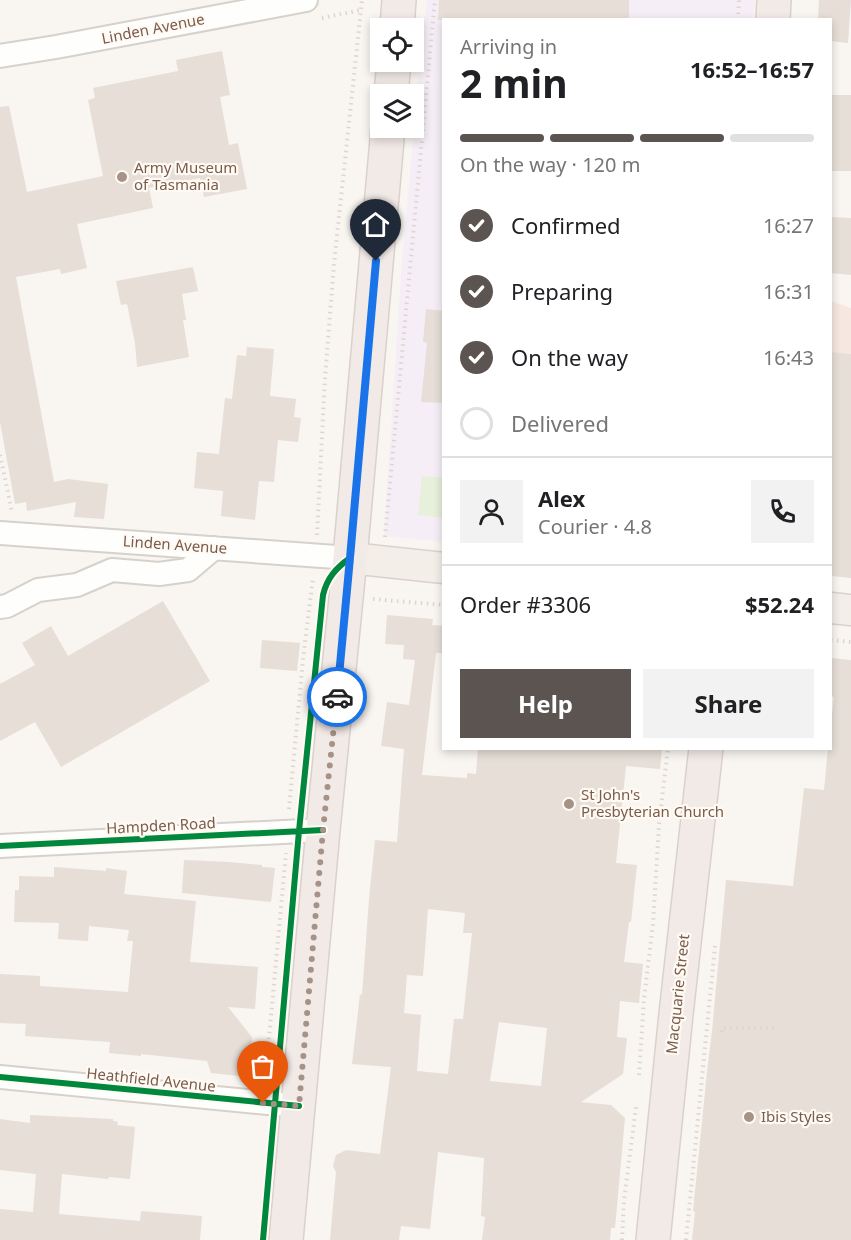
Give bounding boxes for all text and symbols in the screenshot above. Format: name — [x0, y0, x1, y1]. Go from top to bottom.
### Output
street label: Linden Avenue — [100, 8, 206, 48]
map controls — [370, 18, 424, 138]
button: locate — [370, 18, 424, 72]
text: Arriving in — [460, 33, 557, 60]
text: 16:52–16:57 — [690, 54, 814, 84]
text: 2 min — [460, 56, 567, 109]
button: layers — [370, 84, 424, 138]
text: On the way · 120 m — [460, 151, 640, 178]
place label: Army Museum of Tasmania — [134, 157, 237, 194]
marker: Army Museum of Tasmania — [115, 170, 129, 184]
pin — [350, 199, 401, 261]
icon: home — [359, 208, 392, 241]
icon: check — [460, 209, 493, 242]
text: Confirmed — [511, 210, 621, 240]
text: 16:27 — [763, 212, 814, 239]
icon: check — [460, 275, 493, 308]
text: Preparing — [511, 276, 613, 306]
text: 16:31 — [763, 278, 814, 305]
icon: check — [460, 341, 493, 374]
text: On the way — [511, 342, 628, 372]
text: 16:43 — [763, 344, 814, 371]
text: Delivered — [511, 408, 609, 438]
button: person — [460, 480, 523, 543]
button: phone — [751, 480, 814, 543]
text: Alex — [538, 483, 585, 513]
text: Courier · 4.8 — [538, 513, 652, 540]
street label: Linden Avenue — [122, 530, 228, 558]
text: Order #3306 — [460, 589, 591, 619]
text: $52.24 — [745, 589, 814, 619]
courier — [307, 667, 367, 727]
button: Help — [460, 669, 631, 738]
button: Share — [643, 669, 814, 738]
icon: car — [321, 681, 354, 714]
place label: St John's Presbyterian Church — [581, 784, 724, 821]
marker: St John's Presbyterian Church — [562, 797, 576, 811]
street label: Hampden Road — [106, 812, 216, 838]
street label: Macquarie Street — [661, 932, 693, 1055]
pin — [237, 1041, 288, 1103]
icon: bag — [246, 1050, 279, 1083]
street label: Heathfield Avenue — [86, 1062, 217, 1096]
place label: Ibis Styles — [761, 1106, 831, 1126]
marker: Ibis Styles — [742, 1110, 756, 1124]

